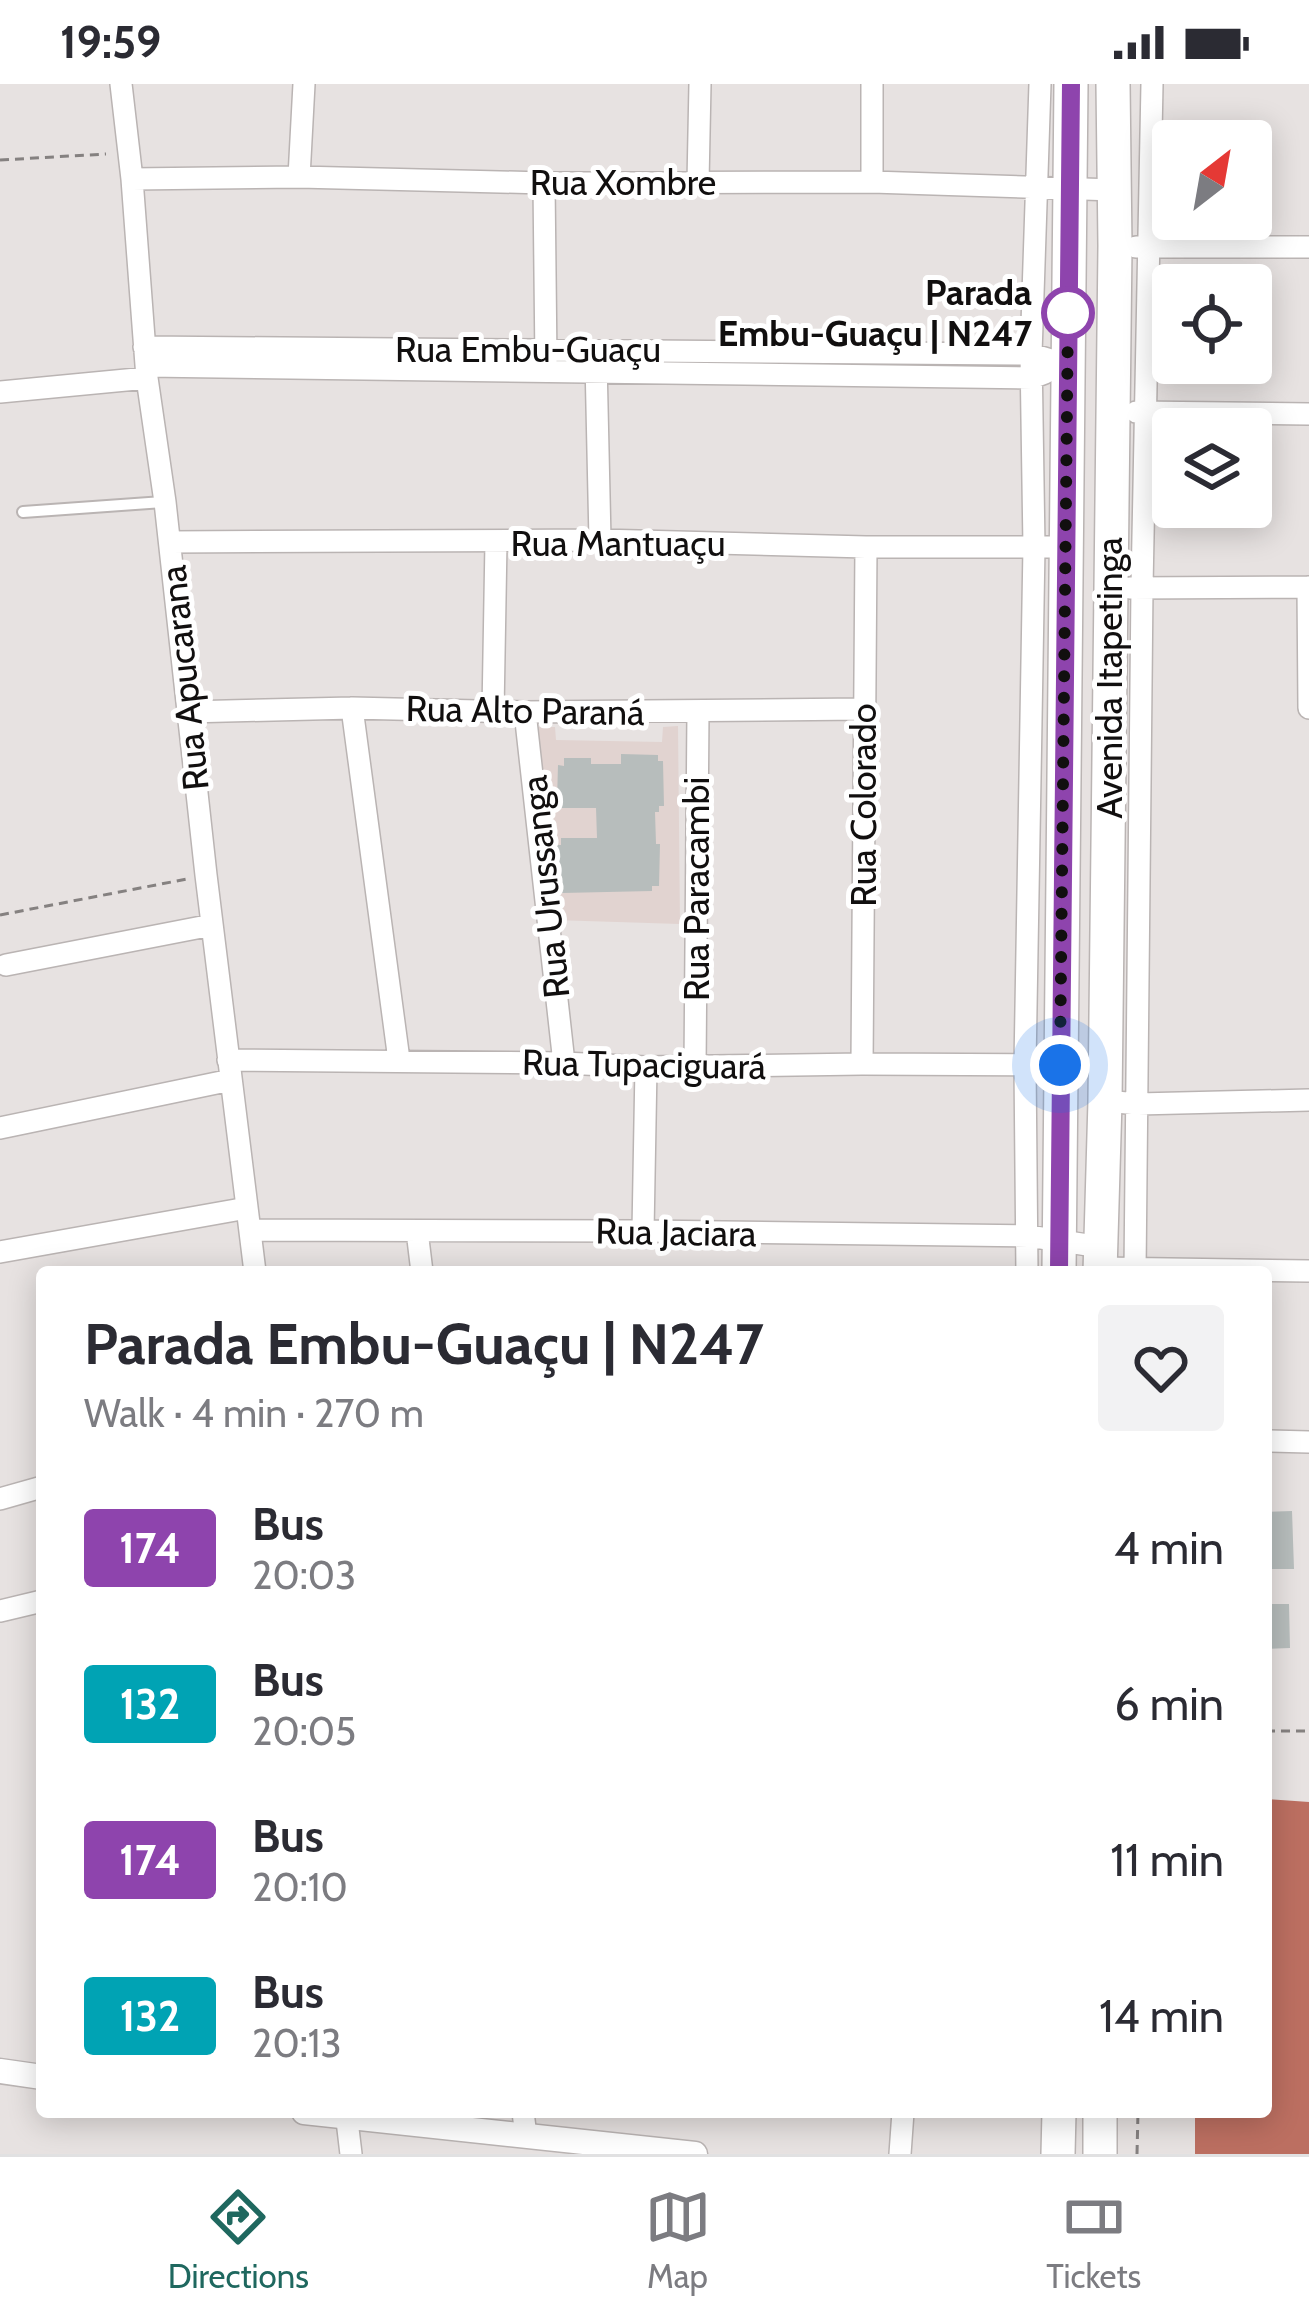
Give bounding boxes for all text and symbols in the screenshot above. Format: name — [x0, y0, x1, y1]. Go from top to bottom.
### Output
text: 19:59 — [60, 15, 161, 69]
north arrow — [1152, 120, 1272, 240]
map controls — [1152, 120, 1272, 528]
street label: Rua Xombre — [530, 160, 716, 204]
button: locate — [1152, 264, 1272, 384]
place label: Parada Embu-Guaçu | N247 — [718, 270, 1033, 355]
marker: Parada Embu-Guaçu | N247 — [1043, 288, 1093, 338]
street label: Rua Embu-Guaçu — [395, 327, 661, 371]
button: layers — [1152, 408, 1272, 528]
street label: Rua Mantuaçu — [510, 521, 726, 565]
street label: Avenida Itapetinga — [1087, 537, 1131, 819]
street label: Rua Apucarana — [150, 563, 218, 793]
street label: Rua Alto Paraná — [405, 686, 645, 734]
street label: Rua Colorado — [841, 703, 885, 907]
street label: Rua Urussanga — [511, 773, 579, 1001]
street label: Rua Paracambi — [674, 777, 718, 1001]
your location — [1030, 1035, 1090, 1095]
street label: Rua Tupaciguará — [522, 1040, 766, 1088]
street label: Rua Jaciara — [595, 1209, 757, 1255]
button: heart — [1098, 1305, 1224, 1431]
text: Parada Embu-Guaçu | N247 — [84, 1309, 764, 1378]
text: Walk · 4 min · 270 m — [84, 1389, 424, 1437]
text: Bus — [252, 1497, 324, 1551]
text: 4 min — [1114, 1521, 1224, 1575]
text: 174 — [119, 1522, 181, 1574]
text: 20:03 — [252, 1551, 356, 1599]
text: Bus — [252, 1653, 324, 1707]
text: 6 min — [1114, 1677, 1224, 1731]
text: 132 — [120, 1678, 180, 1730]
text: 20:05 — [252, 1707, 356, 1755]
text: Bus — [252, 1809, 324, 1863]
text: 11 min — [1110, 1833, 1224, 1887]
text: 174 — [119, 1834, 181, 1886]
text: 20:10 — [252, 1863, 348, 1911]
text: Bus — [252, 1965, 324, 2019]
text: 14 min — [1099, 1989, 1224, 2043]
text: 132 — [120, 1990, 180, 2042]
text: 20:13 — [252, 2019, 342, 2067]
tab: Directions — [168, 2184, 309, 2296]
tab: Map — [645, 2184, 711, 2296]
tab: Tickets — [1046, 2184, 1141, 2296]

